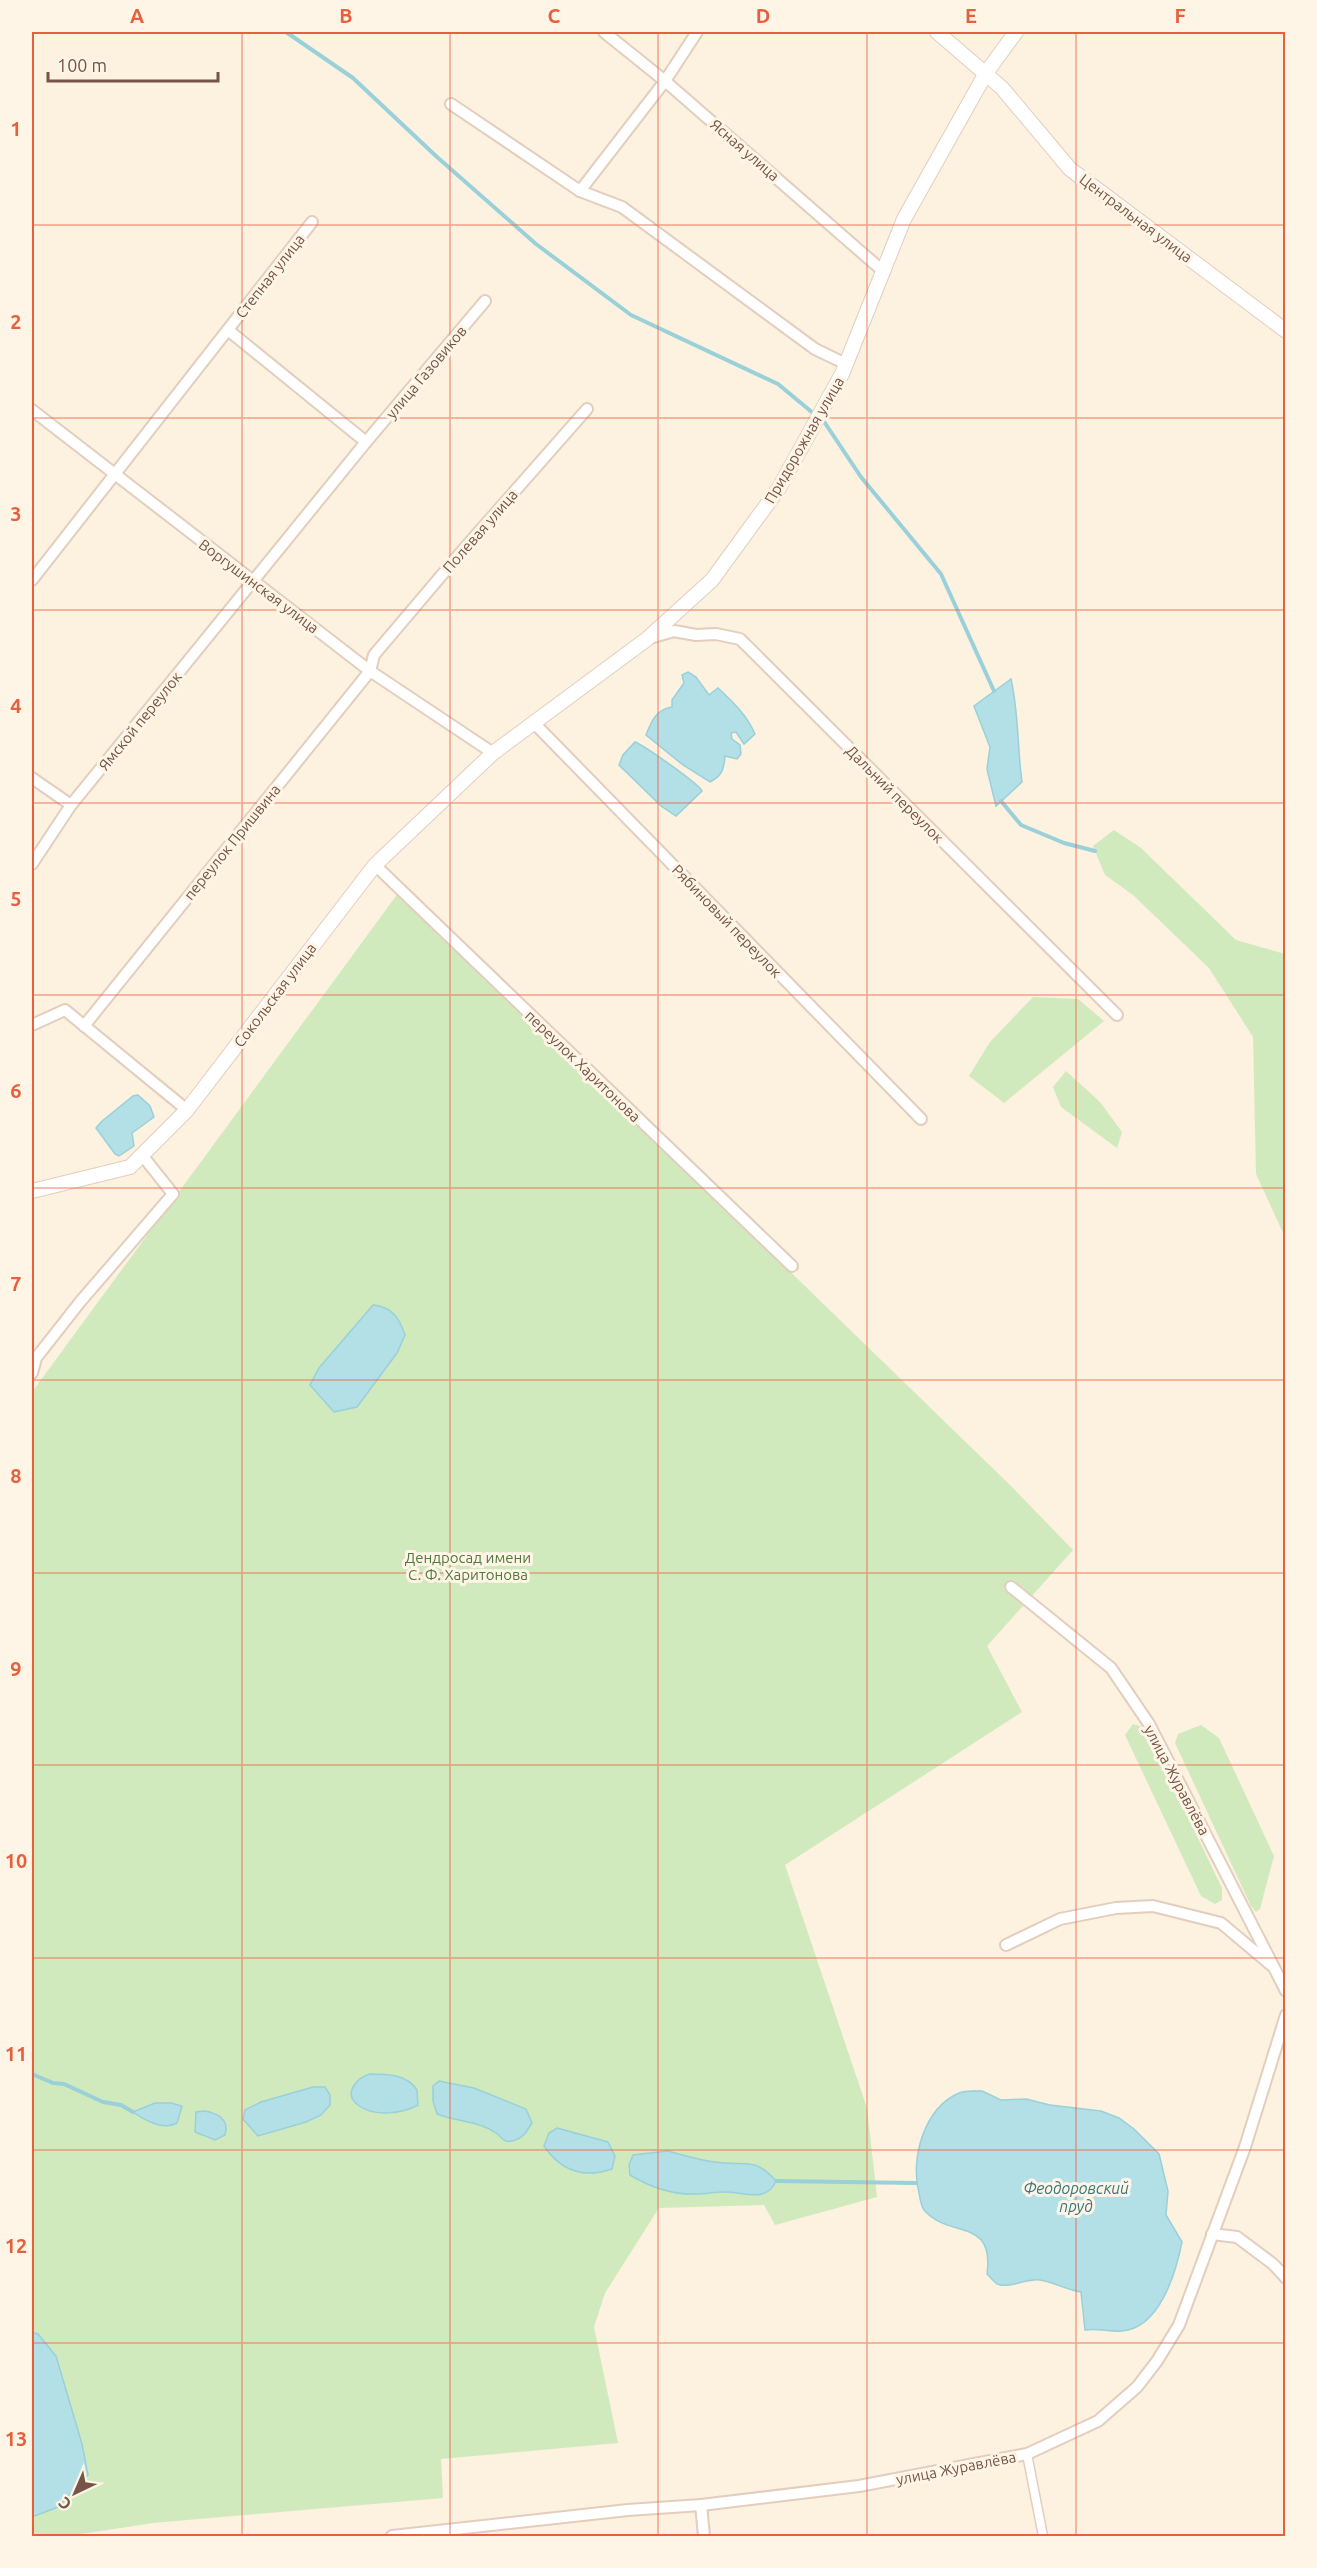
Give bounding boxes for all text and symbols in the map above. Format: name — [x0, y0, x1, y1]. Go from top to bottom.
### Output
text: A — [130, 4, 144, 27]
text: B — [339, 4, 353, 27]
text: C — [548, 4, 561, 27]
text: D — [756, 4, 770, 27]
text: E — [965, 4, 977, 27]
text: F — [1174, 4, 1186, 27]
scale bar — [48, 45, 218, 83]
text: 100 m — [57, 55, 107, 75]
street label: Ясная улица — [707, 116, 783, 184]
text: 1 — [10, 117, 22, 140]
street label: Центральная улица — [1076, 170, 1196, 266]
street label: Степная улица — [232, 231, 308, 321]
text: 2 — [10, 310, 22, 333]
street label: улица Газовиков — [382, 322, 470, 422]
street label: Придорожная улица — [761, 374, 847, 506]
street label: Полевая улица — [439, 486, 521, 576]
text: 3 — [10, 502, 22, 525]
street label: Воргушинская улица — [196, 535, 322, 637]
street label: Ямской переулок — [95, 668, 185, 774]
text: 4 — [10, 694, 22, 717]
street label: Дальний переулок — [843, 742, 947, 846]
street label: переулок Пришвина — [180, 781, 284, 903]
street label: Рябиновый переулок — [669, 861, 785, 981]
text: 5 — [10, 887, 22, 910]
street label: Сокольская улица — [230, 940, 320, 1050]
street label: переулок Харитонова — [522, 1007, 644, 1125]
text: 6 — [10, 1079, 22, 1102]
text: 7 — [10, 1272, 22, 1295]
text: 8 — [10, 1464, 22, 1487]
park label: Дендросад имени С. Ф. Харитонова — [405, 1549, 531, 1583]
text: 9 — [10, 1657, 22, 1680]
street label: улица Журавлёва — [1141, 1722, 1213, 1838]
text: 10 — [5, 1849, 27, 1872]
text: 11 — [5, 2042, 27, 2065]
water label: Феодоровский пруд — [1023, 2179, 1129, 2215]
text: 12 — [5, 2234, 27, 2257]
text: 13 — [5, 2427, 27, 2450]
street label: улица Журавлёва — [894, 2448, 1018, 2488]
north arrow — [45, 2463, 105, 2523]
text: С — [55, 2494, 75, 2514]

